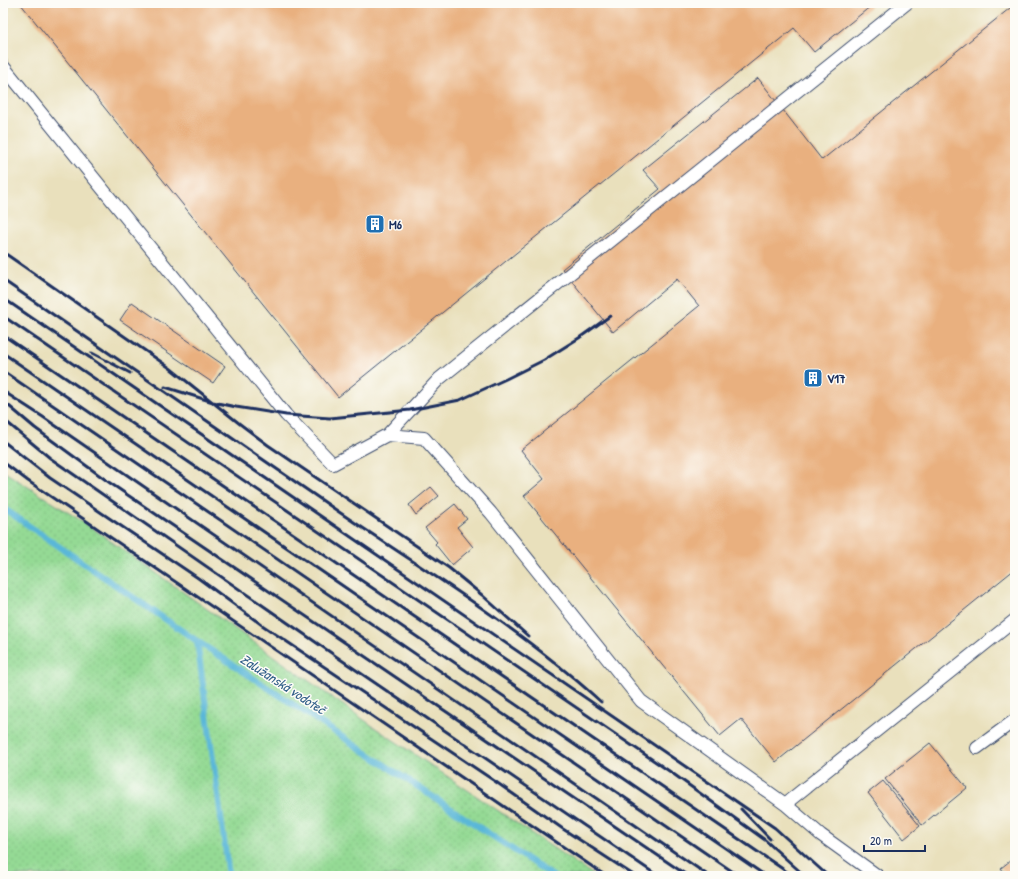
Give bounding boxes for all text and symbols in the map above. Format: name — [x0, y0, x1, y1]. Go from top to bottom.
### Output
building icon: M6 — [364, 213, 386, 235]
place label: M6 — [389, 215, 403, 233]
building icon: V17 — [802, 367, 824, 389]
place label: V17 — [827, 369, 846, 387]
water label: Zalužanská vodoteč — [237, 649, 332, 720]
scale bar — [864, 827, 925, 853]
text: 20 m — [870, 832, 892, 849]

